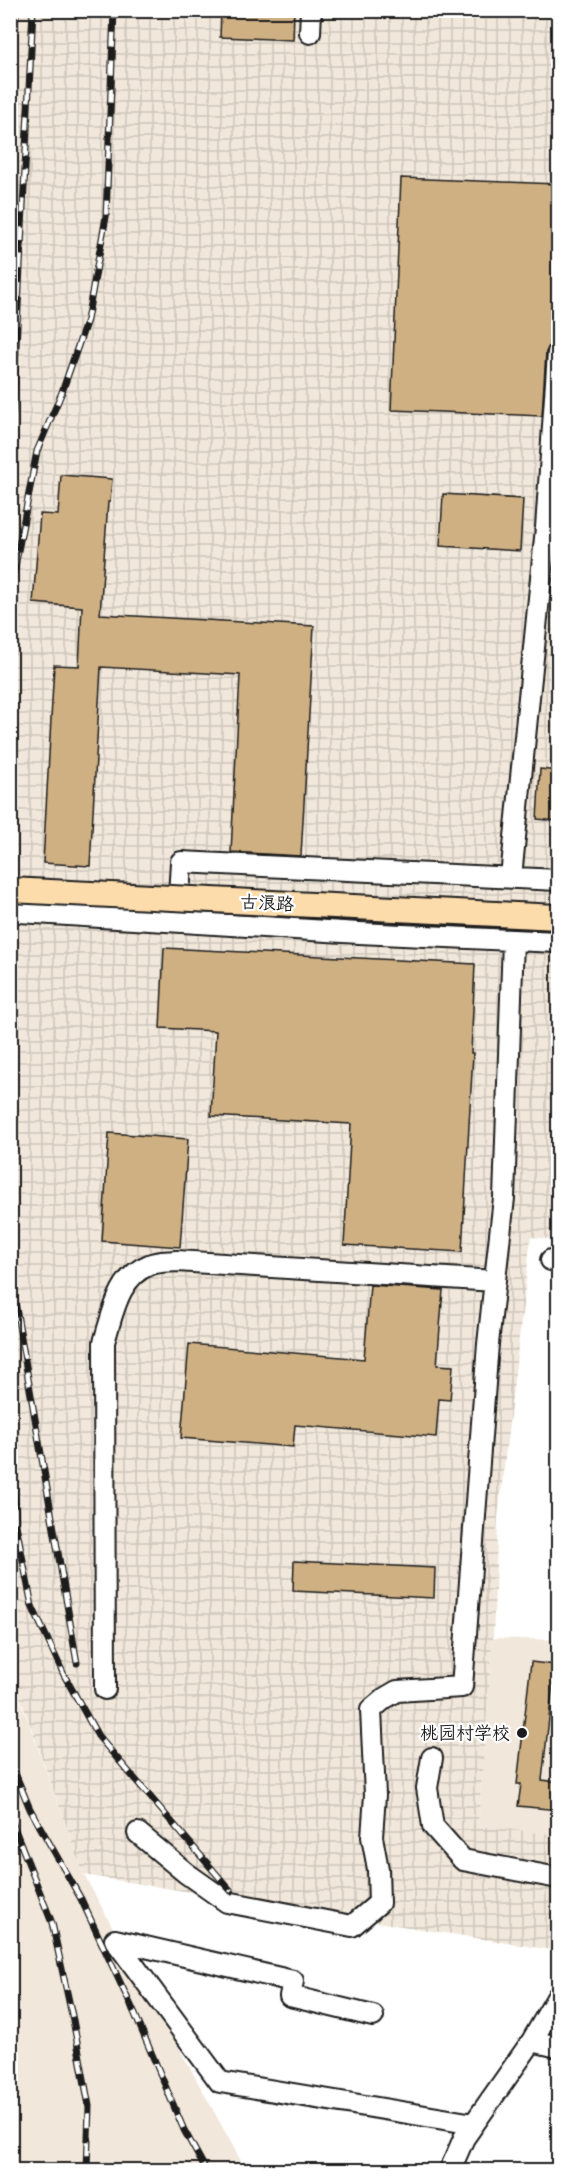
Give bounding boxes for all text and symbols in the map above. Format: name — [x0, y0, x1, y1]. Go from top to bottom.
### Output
street label: 古浪路 — [239, 891, 295, 915]
place label: 桃园村学校 — [420, 1722, 510, 1744]
marker: 桃园村学校 — [515, 1726, 529, 1740]

